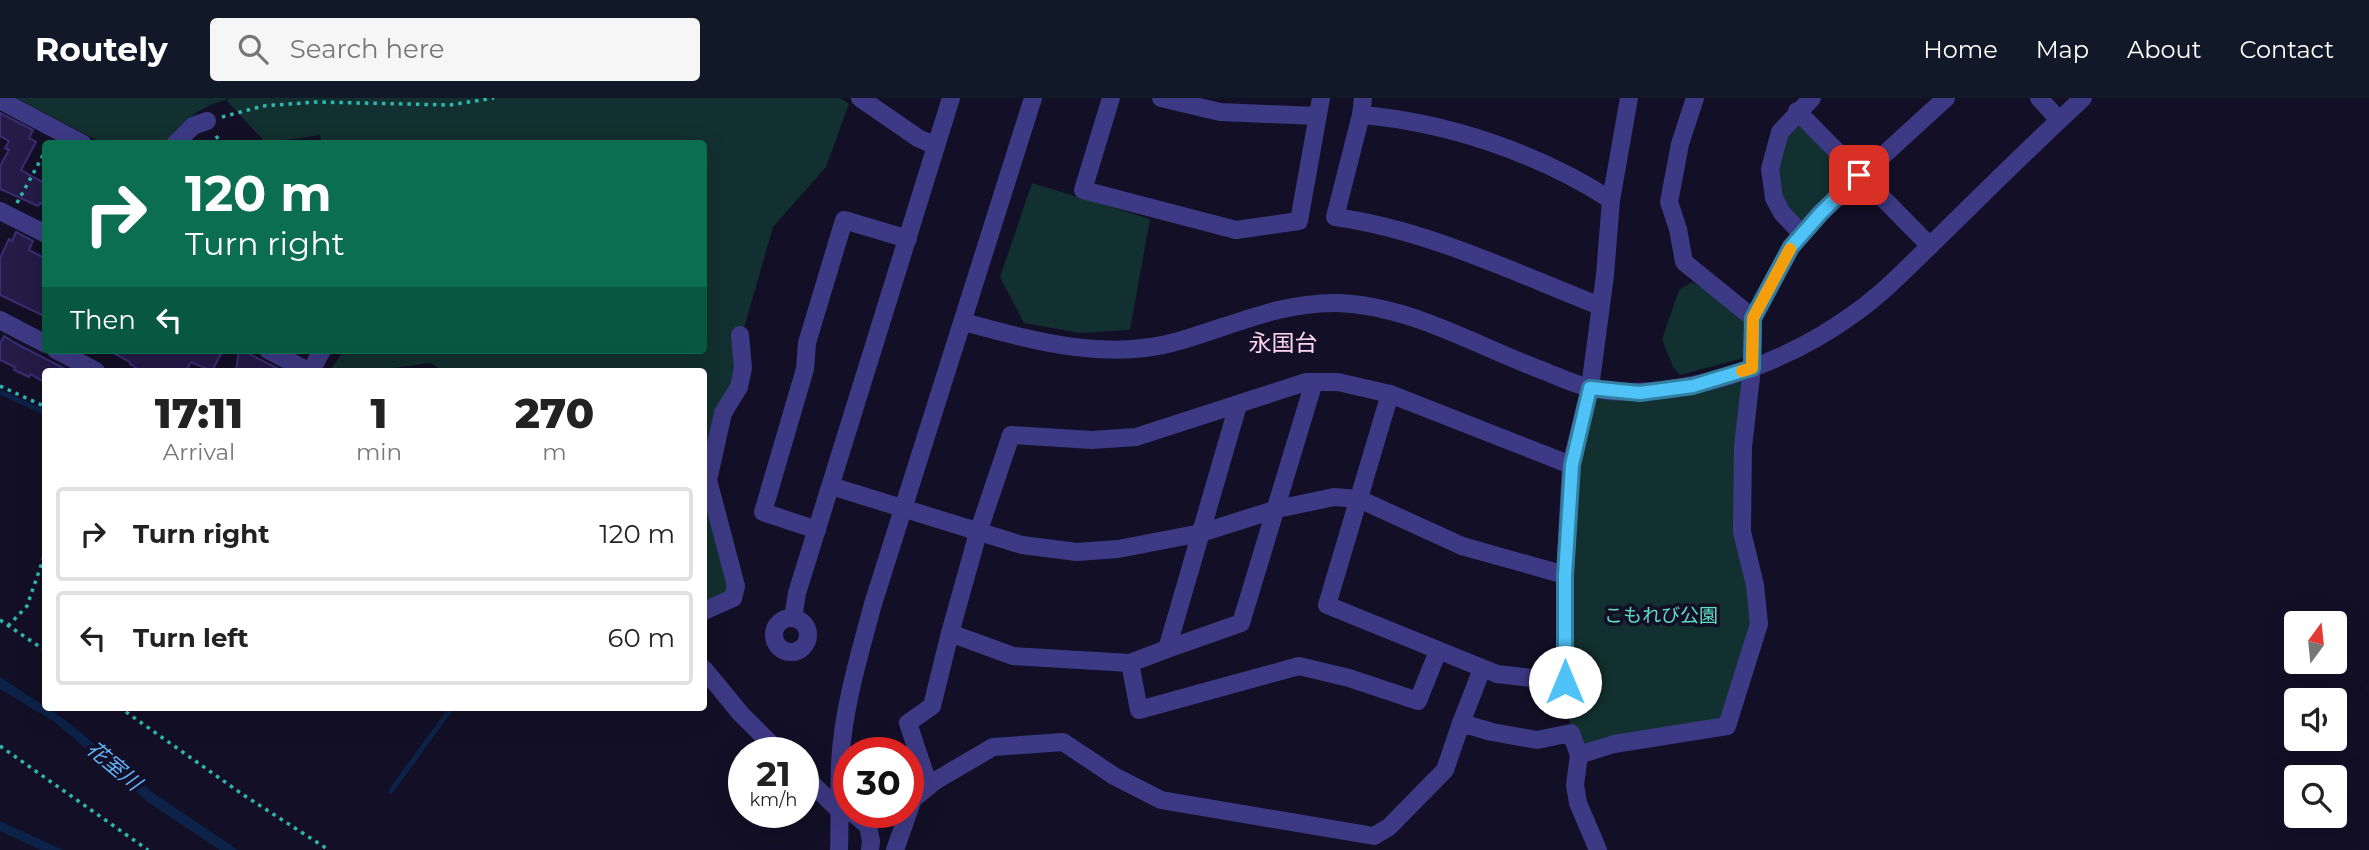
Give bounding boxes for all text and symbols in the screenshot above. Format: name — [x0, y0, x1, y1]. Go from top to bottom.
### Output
search box — [210, 18, 700, 81]
text: Routely — [35, 29, 168, 69]
icon: search — [234, 30, 272, 68]
text: Search here — [290, 33, 445, 65]
text: Home — [1923, 35, 1998, 64]
text: Map — [2036, 35, 2089, 64]
text: About — [2127, 35, 2201, 64]
text: Contact — [2239, 35, 2334, 64]
pin — [1829, 145, 1889, 205]
icon: arrive — [1840, 156, 1878, 194]
text: 120 m — [185, 164, 332, 223]
icon: right — [70, 168, 161, 259]
text: Turn right — [185, 224, 345, 263]
icon: left — [150, 301, 188, 339]
text: Then — [70, 304, 136, 336]
district label: 永国台 — [1249, 329, 1318, 357]
text: 17:11 — [155, 387, 243, 439]
text: 1 — [370, 387, 387, 439]
text: 270 — [515, 387, 594, 439]
text: Arrival — [163, 438, 235, 466]
text: min — [356, 438, 402, 466]
text: m — [542, 438, 567, 466]
icon: right — [74, 515, 112, 553]
text: Turn right — [133, 518, 269, 550]
text: 120 m — [599, 518, 675, 550]
park label: こもれび公園 — [1604, 604, 1718, 627]
north arrow — [2284, 611, 2347, 674]
map controls — [2284, 611, 2347, 828]
icon: left — [74, 619, 112, 657]
text: Turn left — [133, 622, 249, 654]
text: 60 m — [608, 622, 675, 654]
position arrow — [1528, 645, 1602, 719]
button: sound — [2284, 688, 2347, 751]
water label: 花室川 — [82, 736, 148, 797]
speed limit sign: 30 — [833, 737, 924, 828]
text: 21 — [756, 752, 791, 795]
button: search — [2284, 765, 2347, 828]
text: km/h — [749, 789, 798, 811]

